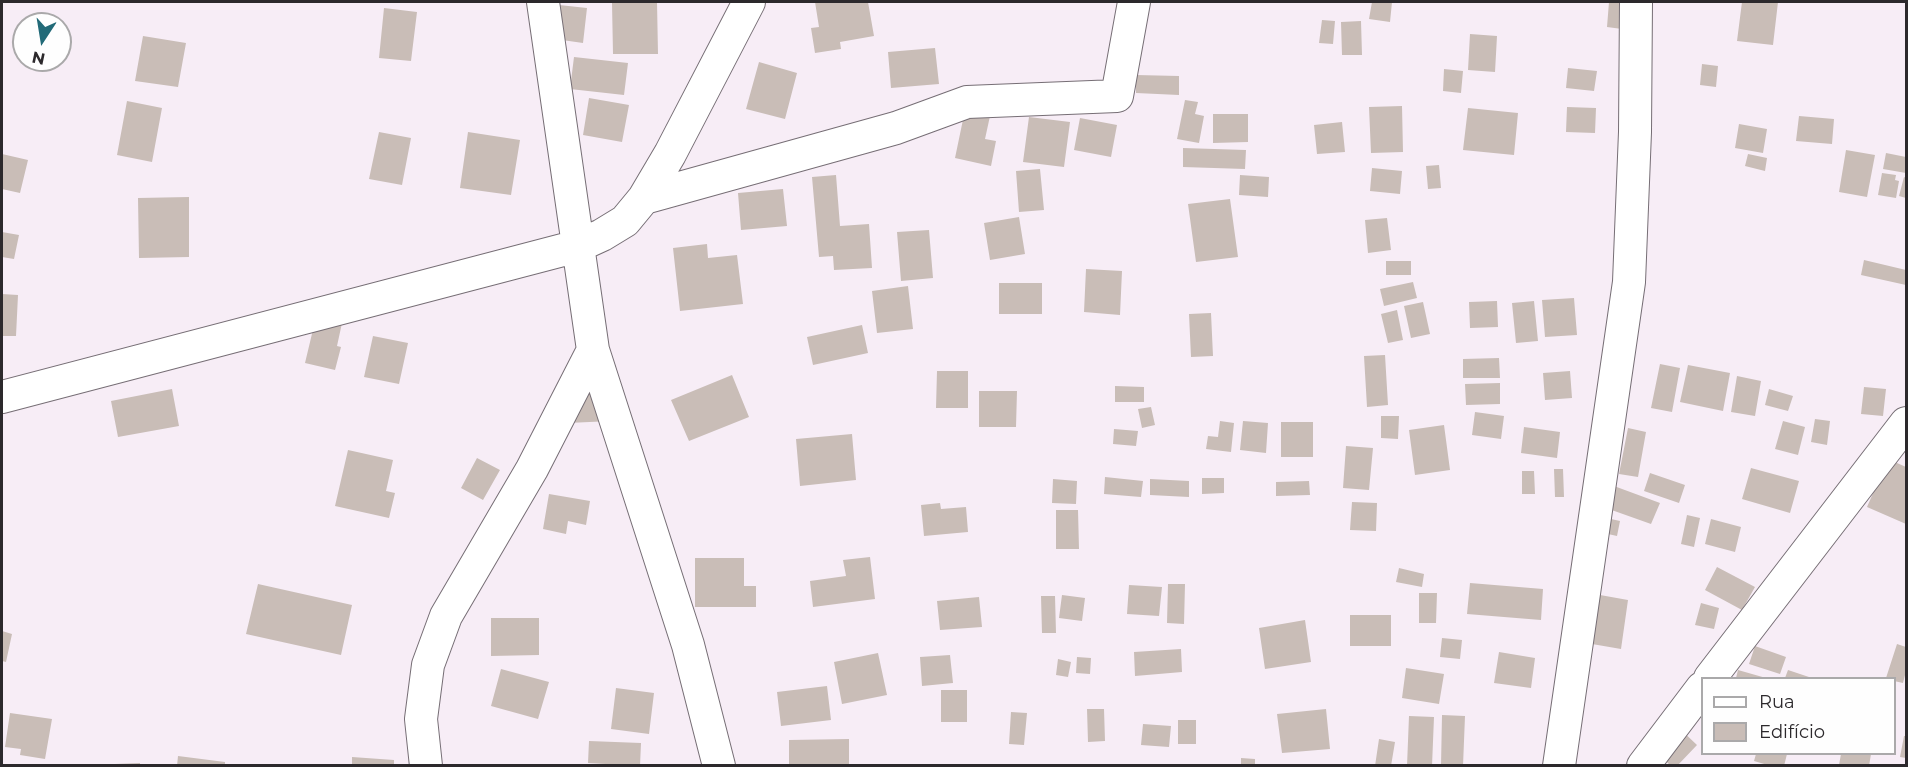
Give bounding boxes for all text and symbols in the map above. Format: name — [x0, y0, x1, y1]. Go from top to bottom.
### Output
north arrow — [12, 12, 72, 72]
text: N — [30, 48, 47, 69]
legend — [1701, 677, 1896, 755]
text: Rua — [1759, 691, 1795, 713]
text: Edifício — [1759, 721, 1825, 743]

